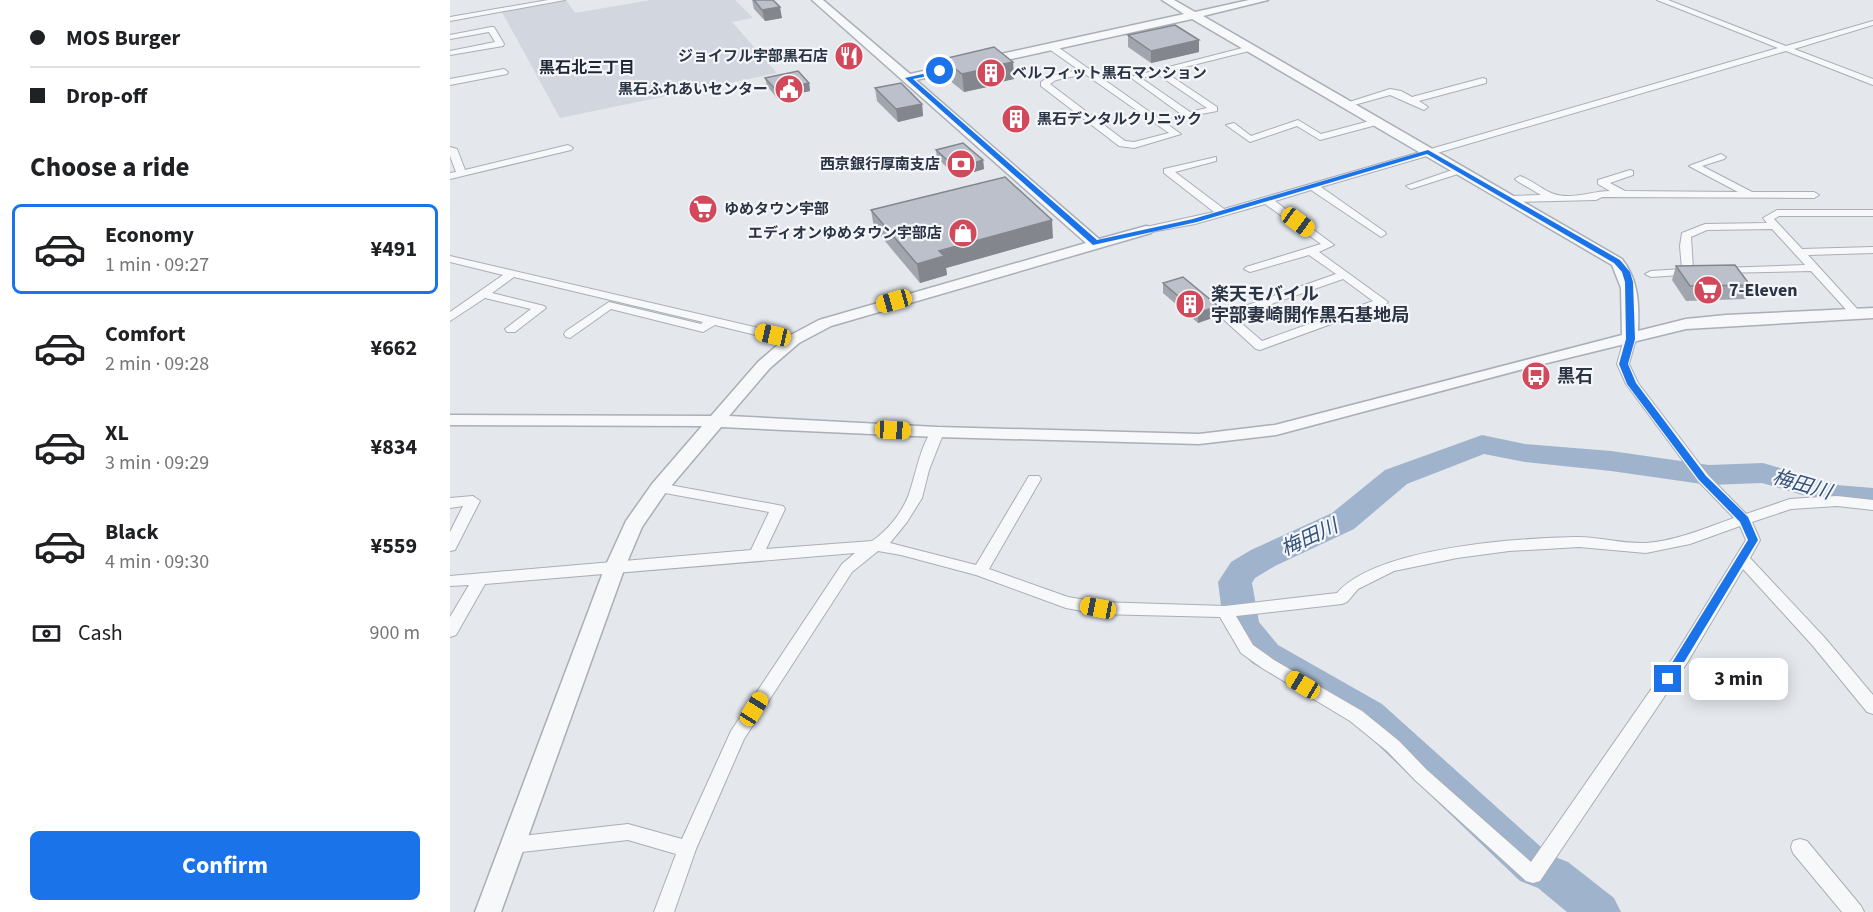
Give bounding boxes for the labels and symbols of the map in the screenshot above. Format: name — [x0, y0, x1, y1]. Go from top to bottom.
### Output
restaurant icon: ジョイフル宇部黒石店 — [833, 40, 865, 72]
place label: ジョイフル宇部黒石店 — [678, 46, 828, 67]
district label: 黒石北三丁目 — [539, 57, 635, 79]
route start — [926, 57, 953, 84]
building icon: ベルフィット黒石マンション — [975, 57, 1007, 89]
place label: ベルフィット黒石マンション — [1012, 63, 1207, 84]
public building icon: 黒石ふれあいセンター — [773, 73, 805, 105]
place label: 黒石ふれあいセンター — [618, 79, 768, 100]
building icon: 黒石デンタルクリニック — [1000, 103, 1032, 135]
place label: 黒石デンタルクリニック — [1037, 109, 1202, 130]
bank icon: 西京銀行厚南支店 — [945, 148, 977, 180]
place label: 西京銀行厚南支店 — [820, 154, 940, 175]
supermarket icon: ゆめタウン宇部 — [687, 193, 719, 225]
place label: ゆめタウン宇部 — [724, 199, 829, 220]
car — [1278, 204, 1318, 240]
shop icon: エディオンゆめタウン宇部店 — [947, 217, 979, 249]
place label: エディオンゆめタウン宇部店 — [748, 223, 942, 244]
supermarket icon: 7-Eleven — [1692, 274, 1724, 306]
place label: 7-Eleven — [1729, 278, 1798, 303]
place label: 楽天モバイル 宇部妻崎開作黒石基地局 — [1211, 282, 1409, 328]
car — [874, 287, 914, 315]
building icon: 楽天モバイル 宇部妻崎開作黒石基地局 — [1174, 288, 1206, 320]
car — [753, 322, 793, 348]
bus stop icon: 黒石 — [1520, 360, 1552, 392]
place label: 黒石 — [1557, 364, 1593, 389]
car — [875, 420, 911, 440]
water label: 梅田川 — [1769, 463, 1836, 507]
water label: 梅田川 — [1276, 512, 1344, 563]
car — [1079, 596, 1117, 620]
callout: 3 min — [1689, 658, 1788, 700]
route end — [1654, 665, 1681, 692]
car — [1283, 668, 1323, 702]
car — [737, 689, 771, 729]

